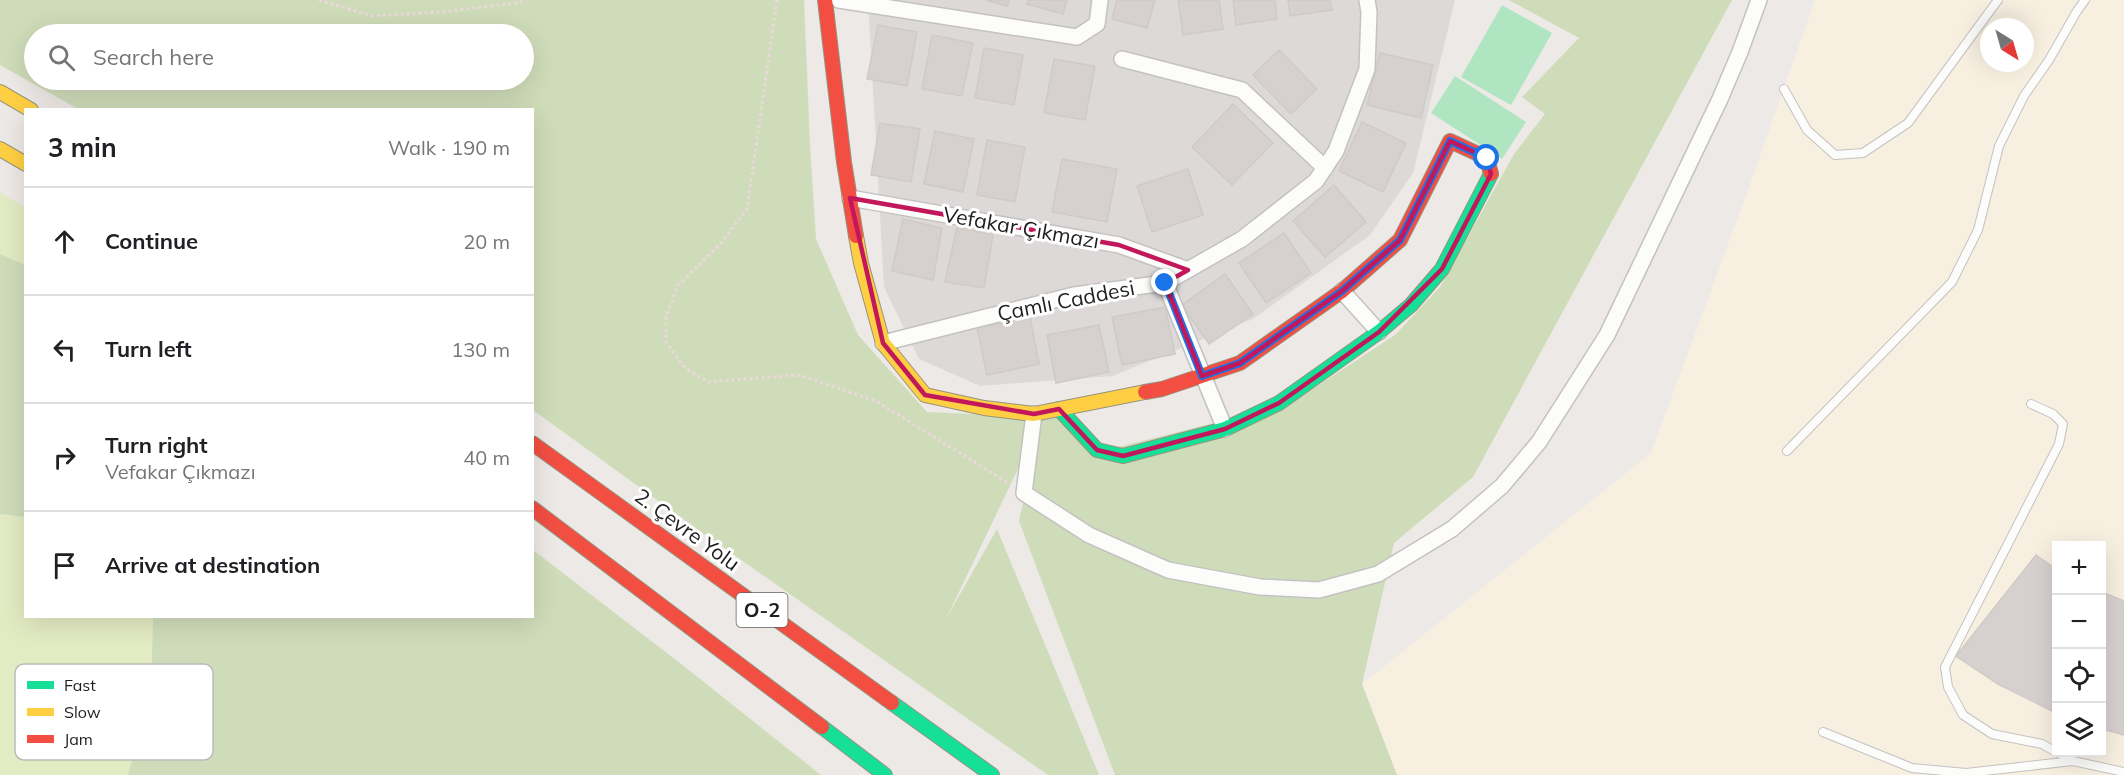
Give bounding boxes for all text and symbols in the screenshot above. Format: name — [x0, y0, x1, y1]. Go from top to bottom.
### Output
north arrow — [1980, 18, 2034, 72]
search box — [24, 24, 534, 90]
icon: search — [45, 41, 78, 74]
text: Search here — [93, 43, 214, 71]
text: 3 min — [48, 131, 117, 164]
text: Walk · 190 m — [388, 135, 510, 160]
route start — [1473, 144, 1499, 170]
street label: Vefakar Çıkmazı — [941, 200, 1101, 254]
icon: ahead — [48, 225, 81, 258]
text: Continue — [105, 227, 198, 255]
text: 20 m — [463, 229, 510, 254]
route end — [1151, 269, 1177, 295]
street label: Çamlı Caddesi — [995, 274, 1137, 326]
icon: left — [48, 333, 81, 366]
text: Turn left — [105, 335, 192, 363]
text: 130 m — [451, 337, 510, 362]
text: Turn right — [105, 431, 208, 459]
icon: right — [48, 441, 81, 474]
text: 40 m — [463, 445, 510, 470]
text: Vefakar Çıkmazı — [105, 459, 255, 484]
street label: 2. Çevre Yolu — [630, 482, 745, 576]
map controls — [2052, 541, 2106, 757]
button: + — [2052, 541, 2106, 595]
icon: arrive — [48, 549, 81, 582]
text: Arrive at destination — [105, 551, 320, 579]
road number: O-2 — [736, 593, 788, 627]
button: − — [2052, 595, 2106, 649]
button: locate — [2052, 649, 2106, 703]
legend — [15, 664, 213, 760]
text: Fast — [64, 675, 96, 695]
text: Slow — [64, 702, 101, 722]
button: layers — [2052, 703, 2106, 757]
text: Jam — [64, 729, 93, 749]

